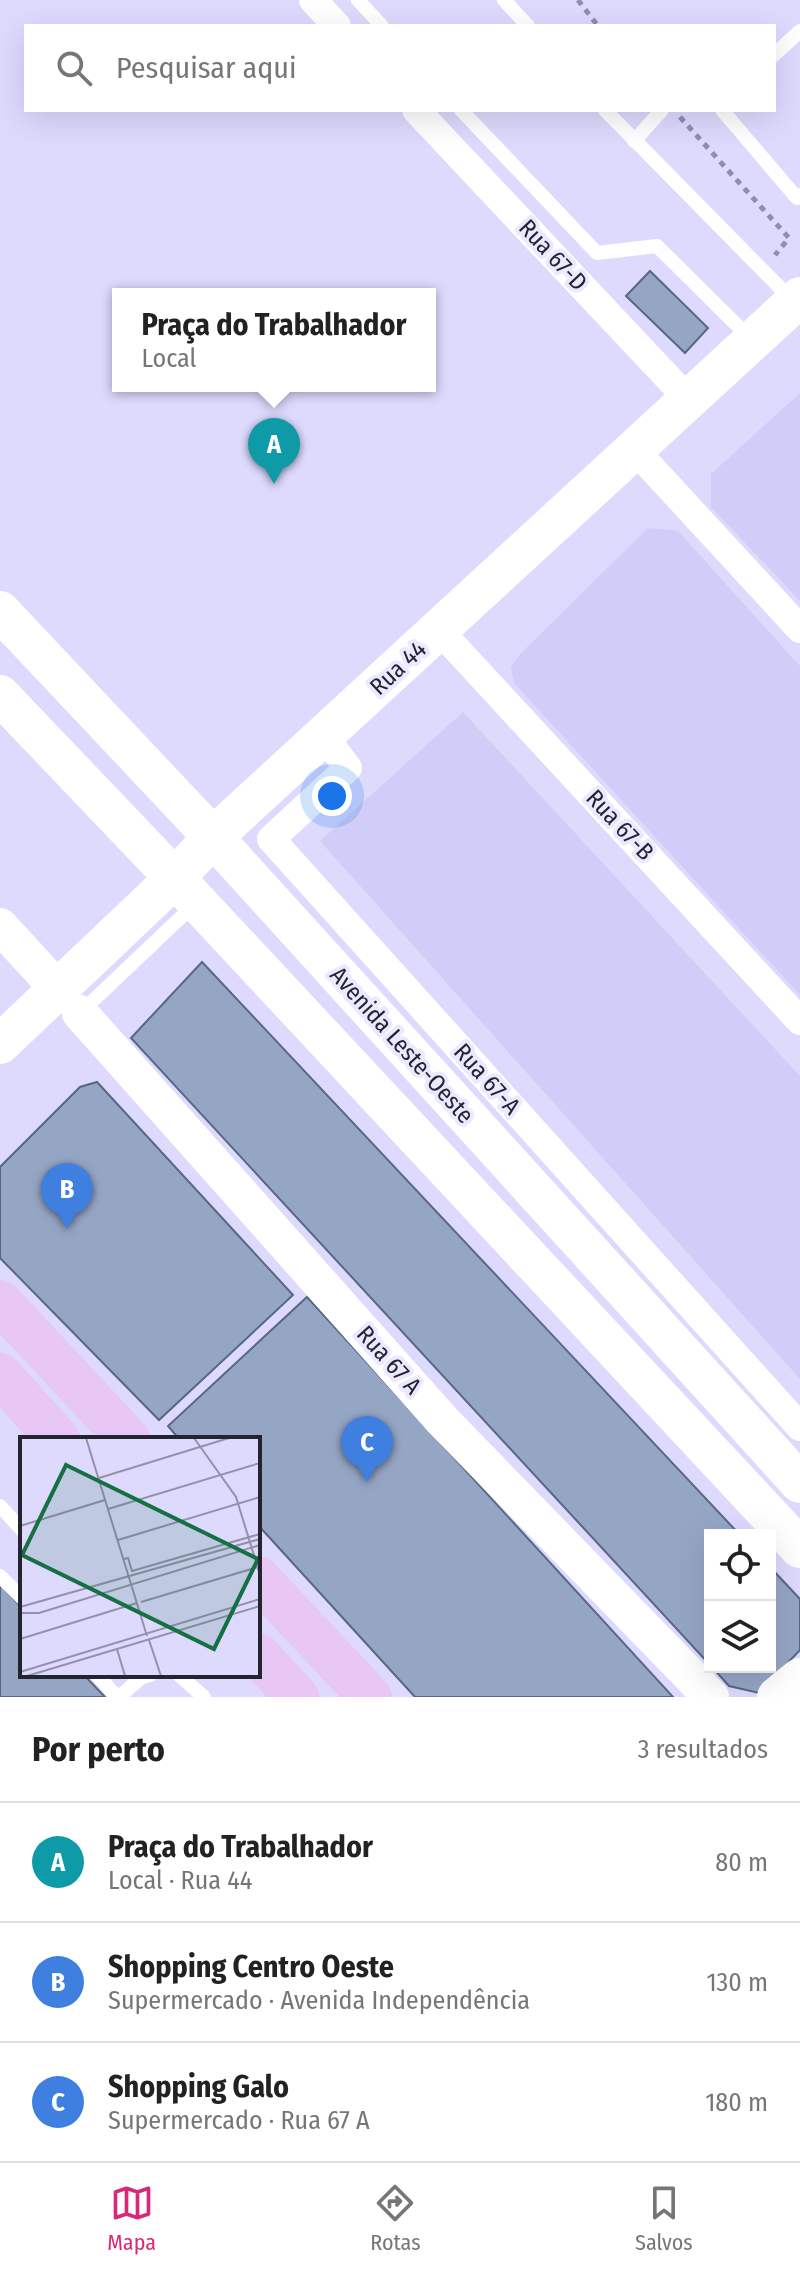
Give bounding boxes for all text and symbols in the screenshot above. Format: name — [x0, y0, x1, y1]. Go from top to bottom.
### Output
search box — [24, 24, 776, 112]
icon: search — [52, 46, 96, 90]
text: Pesquisar aqui — [116, 50, 297, 86]
street label: Rua 67-D — [513, 214, 593, 296]
popup — [112, 288, 436, 392]
text: Praça do Trabalhador — [142, 307, 406, 343]
text: Local — [142, 343, 196, 374]
pin: A — [248, 418, 300, 484]
street label: Rua 44 — [364, 635, 432, 701]
your location — [312, 776, 352, 816]
street label: Rua 67-B — [580, 784, 660, 866]
street label: Avenida Leste-Oeste — [324, 961, 480, 1129]
street label: Rua 67-A — [448, 1038, 526, 1120]
pin: B — [41, 1163, 93, 1229]
street label: Rua 67 A — [351, 1320, 427, 1400]
pin: C — [341, 1416, 393, 1482]
inset map — [20, 1437, 260, 1677]
map controls — [704, 1529, 776, 1673]
button: locate — [704, 1529, 776, 1601]
button: layers — [704, 1601, 776, 1673]
text: Por perto — [32, 1729, 165, 1770]
text: 3 resultados — [638, 1734, 768, 1765]
text: Praça do Trabalhador — [108, 1829, 373, 1865]
text: A — [51, 1847, 65, 1878]
text: 80 m — [715, 1847, 768, 1878]
text: Local · Rua 44 — [108, 1865, 252, 1896]
text: Shopping Centro Oeste — [108, 1949, 394, 1985]
text: B — [51, 1967, 65, 1998]
text: 130 m — [706, 1967, 768, 1998]
text: Supermercado · Avenida Independência — [108, 1985, 530, 2016]
text: Shopping Galo — [108, 2069, 289, 2105]
text: C — [51, 2087, 65, 2118]
text: 180 m — [705, 2087, 768, 2118]
text: Supermercado · Rua 67 A — [108, 2105, 370, 2136]
tab: Mapa — [107, 2181, 156, 2256]
tab: Rotas — [370, 2181, 421, 2256]
tab: Salvos — [635, 2181, 693, 2256]

